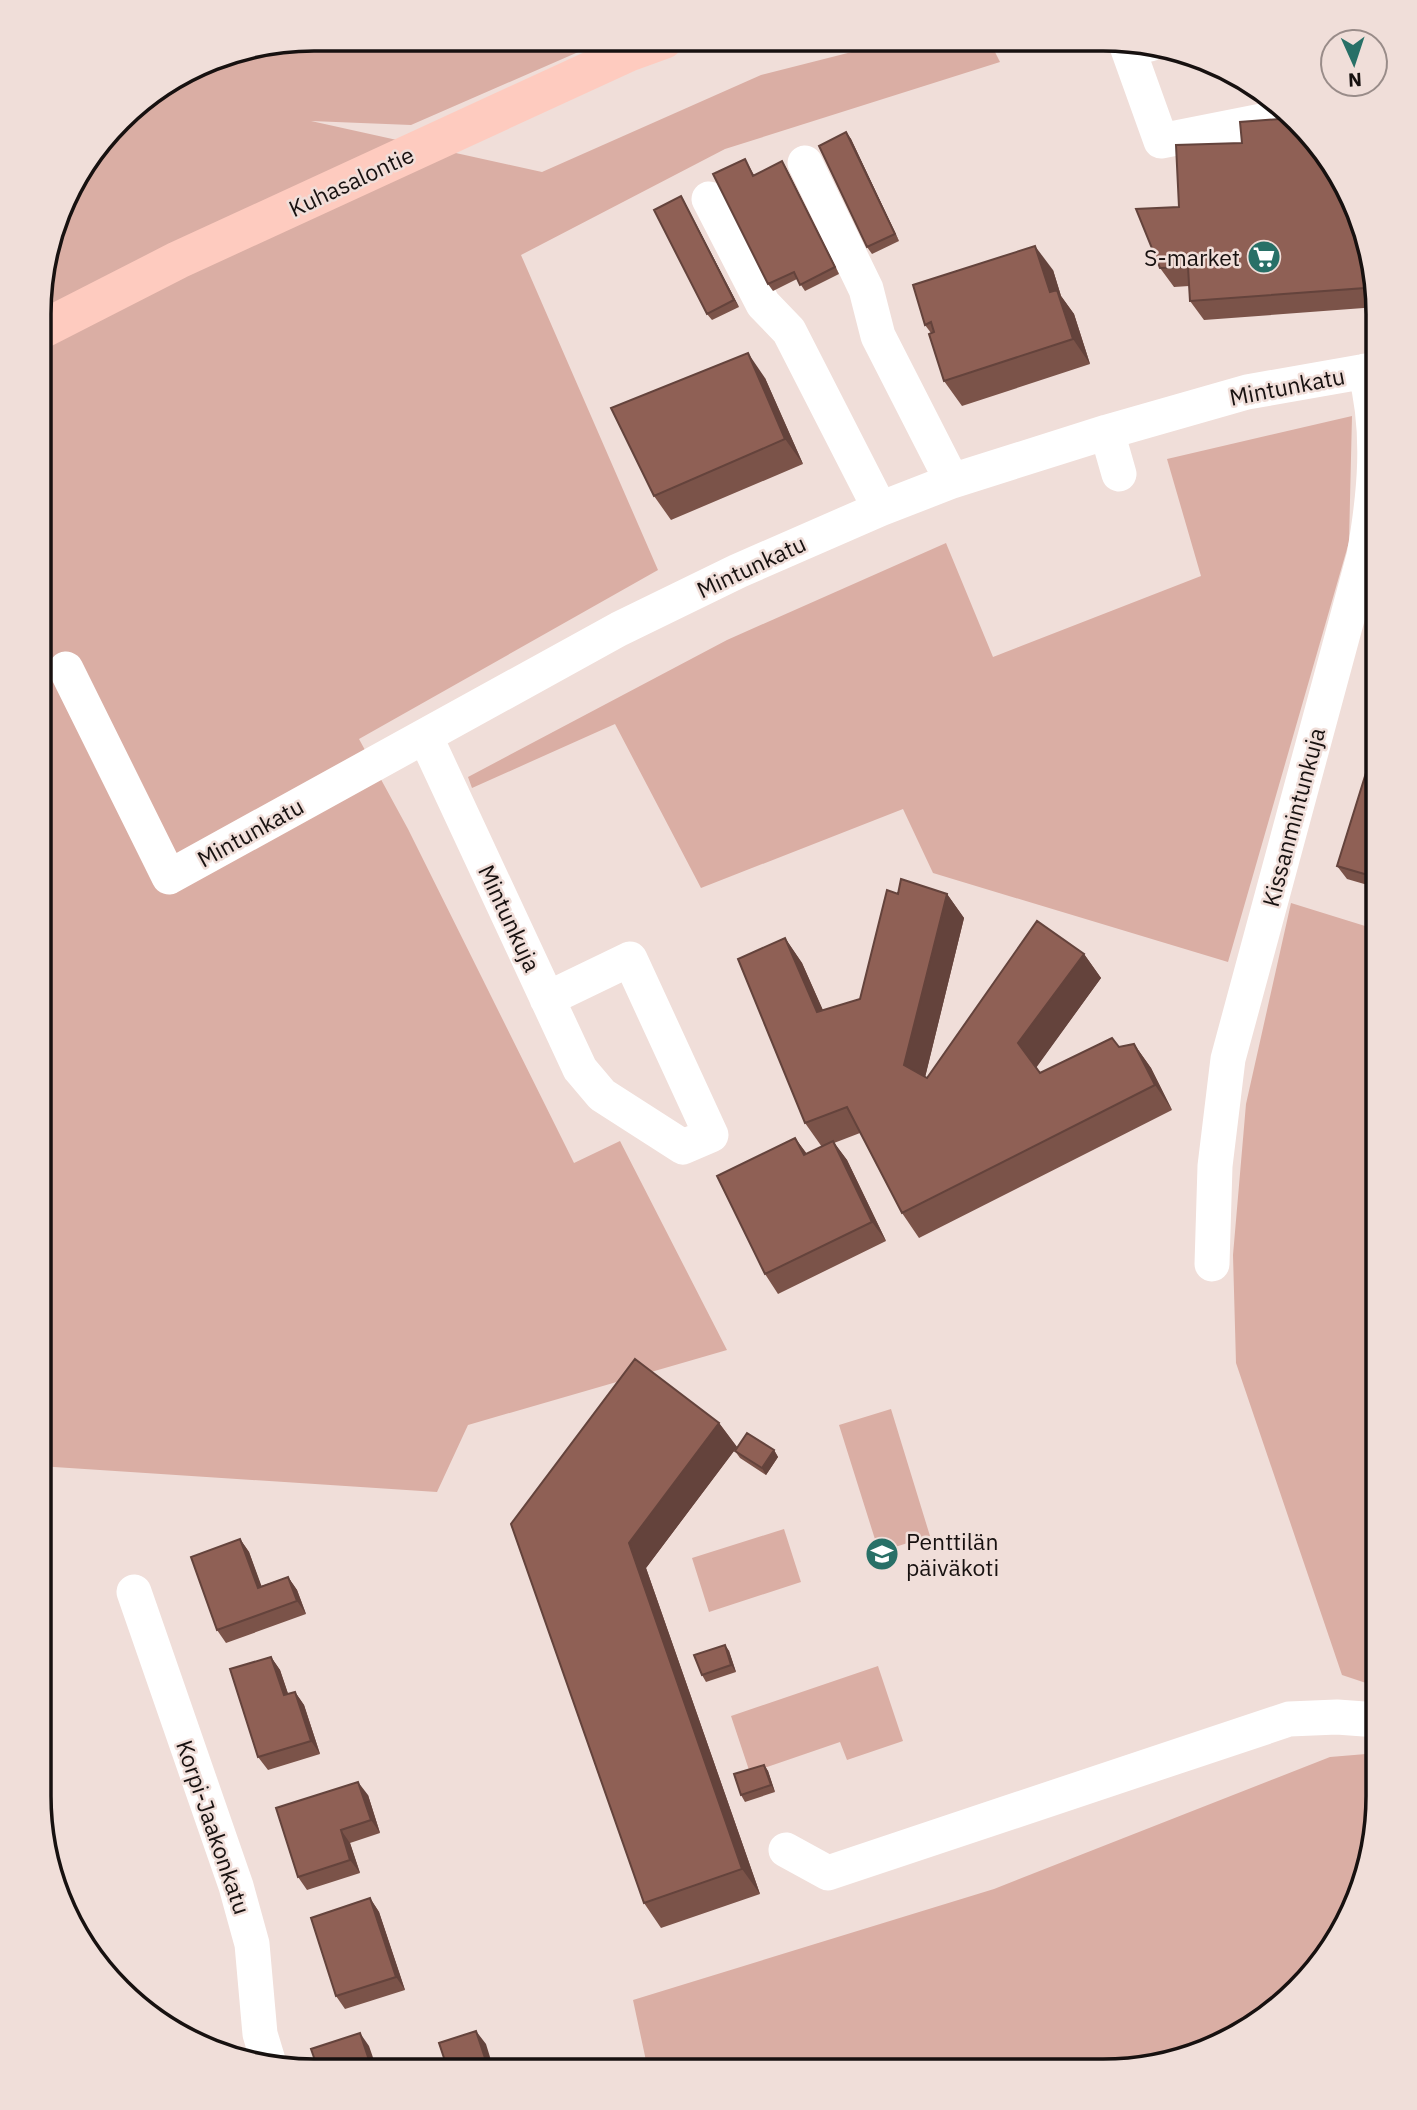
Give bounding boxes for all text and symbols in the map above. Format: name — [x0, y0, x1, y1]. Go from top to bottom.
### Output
north arrow — [1319, 28, 1389, 98]
text: N — [1347, 68, 1362, 92]
street label: Kuhasalontie — [284, 139, 418, 223]
supermarket icon: S-market — [1245, 238, 1283, 276]
place label: S-market — [1144, 242, 1240, 272]
street label: Mintunkatu — [1227, 360, 1347, 412]
street label: Mintunkatu — [692, 528, 810, 604]
street label: Kissanmintunkuja — [1255, 724, 1331, 910]
street label: Mintunkatu — [192, 790, 308, 874]
street label: Mintunkuja — [472, 860, 548, 976]
place label: Penttilän päiväkoti — [906, 1526, 999, 1582]
school or university icon: Penttilän päiväkoti — [863, 1535, 901, 1573]
street label: Korpi-Jaakonkatu — [170, 1736, 258, 1918]

